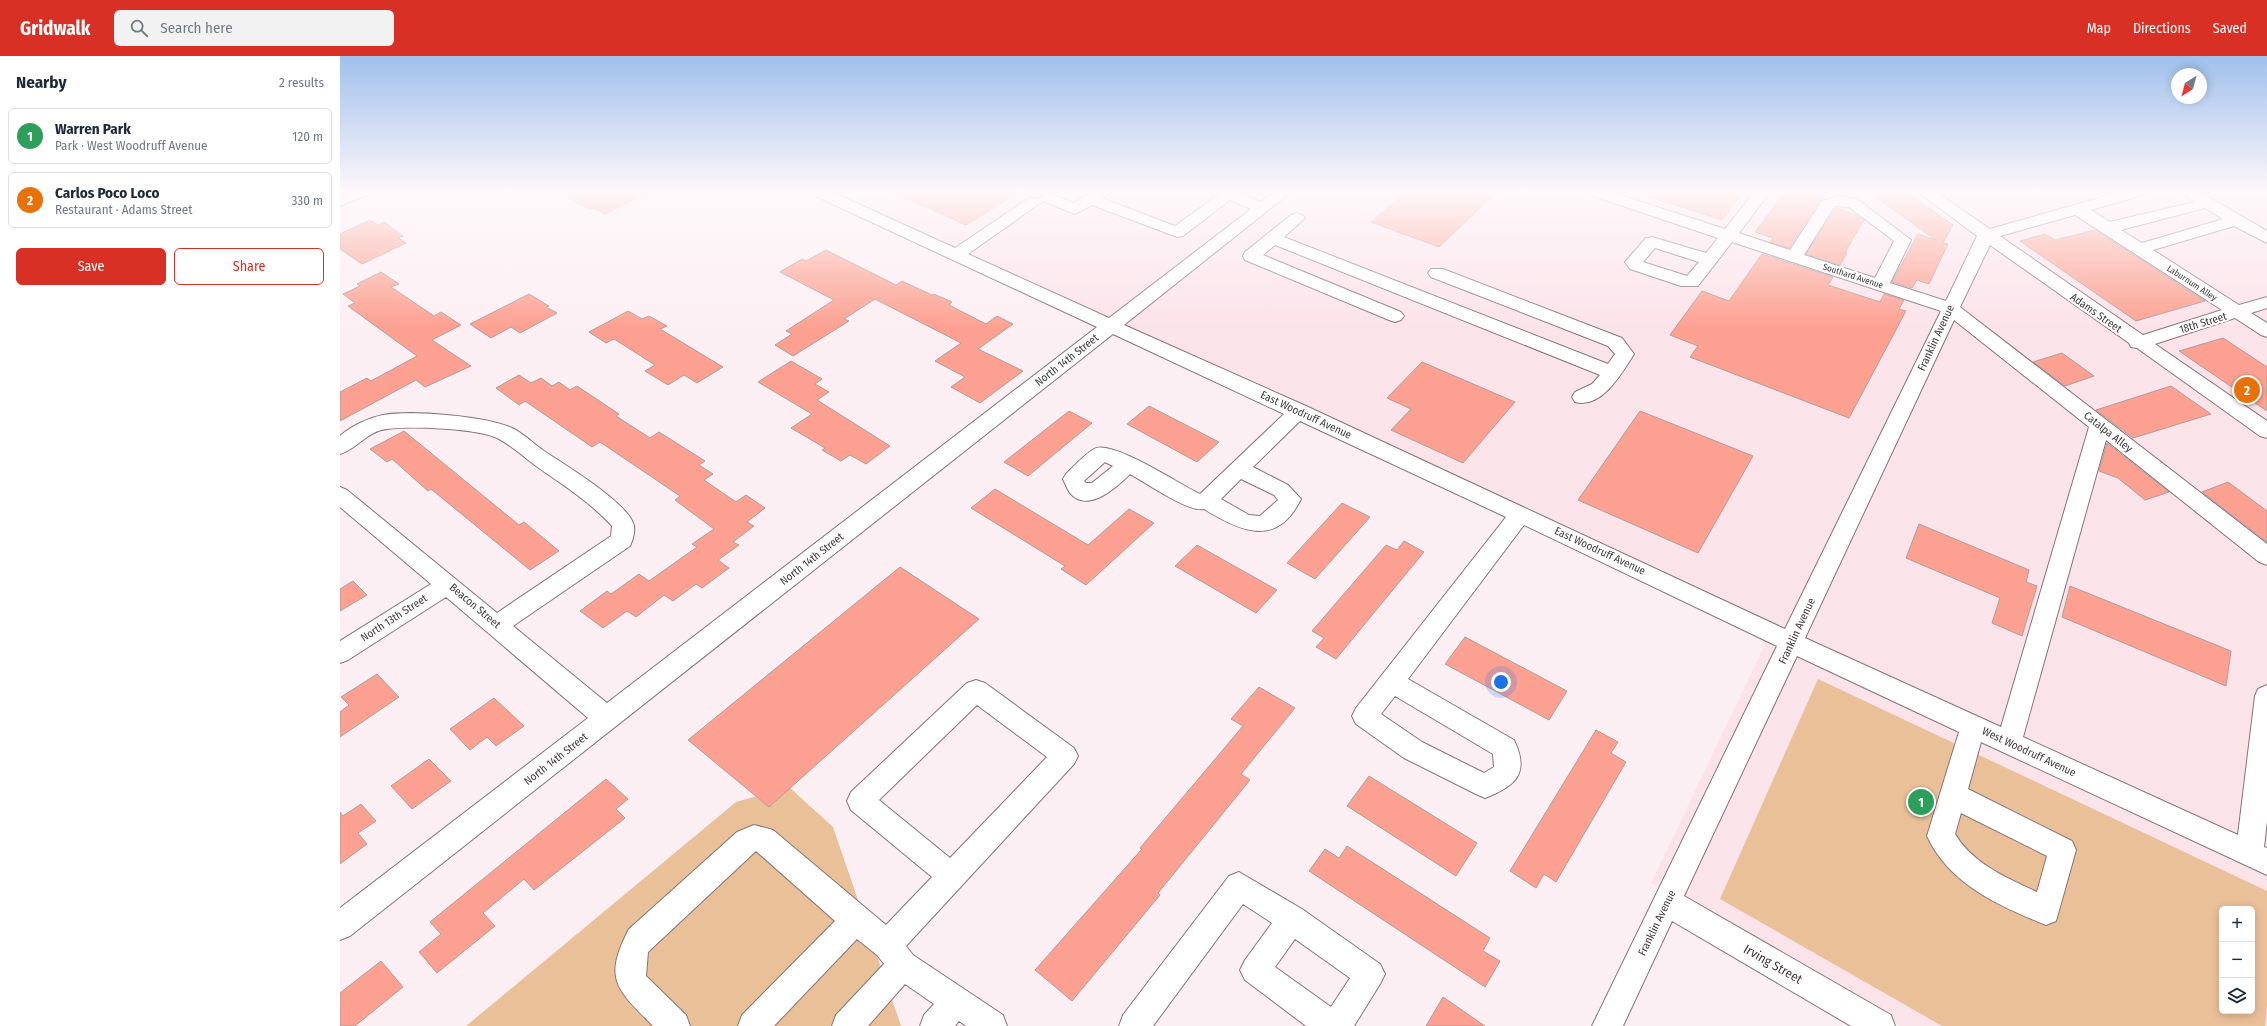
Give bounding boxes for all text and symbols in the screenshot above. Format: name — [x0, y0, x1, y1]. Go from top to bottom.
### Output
search box — [114, 10, 394, 46]
text: Gridwalk — [20, 17, 90, 40]
icon: search — [128, 17, 150, 39]
text: Search here — [160, 19, 233, 37]
text: Map — [2087, 20, 2111, 37]
text: Directions — [2133, 20, 2191, 37]
text: Saved — [2213, 20, 2247, 37]
north arrow — [2171, 68, 2207, 104]
text: Nearby — [16, 72, 67, 93]
text: 2 results — [279, 75, 324, 90]
text: Warren Park — [55, 120, 131, 138]
text: 1 — [27, 129, 33, 144]
text: 120 m — [292, 129, 323, 144]
text: Park · West Woodruff Avenue — [55, 138, 208, 153]
text: Carlos Poco Loco — [55, 184, 159, 202]
text: 2 — [27, 193, 33, 208]
text: 330 m — [291, 193, 323, 208]
text: Restaurant · Adams Street — [55, 202, 192, 217]
button: Save — [16, 248, 166, 285]
button: Share — [174, 248, 324, 285]
street label: Southard Avenue — [1822, 262, 1885, 291]
street label: Laburnum Alley — [2165, 263, 2219, 303]
street label: Adams Street — [2068, 291, 2125, 336]
street label: Franklin Avenue — [1915, 303, 1957, 373]
street label: 18th Street — [2178, 310, 2229, 336]
street label: North 14th Street — [1033, 331, 1102, 389]
pin: 2 — [2234, 375, 2260, 405]
street label: East Woodruff Avenue — [1258, 388, 1354, 442]
street label: Catalpa Alley — [2081, 409, 2135, 455]
street label: East Woodruff Avenue — [1552, 524, 1648, 578]
street label: North 14th Street — [778, 530, 847, 588]
street label: Beacon Street — [447, 581, 503, 631]
street label: North 13th Street — [358, 591, 430, 644]
street label: Franklin Avenue — [1776, 596, 1818, 666]
your location — [1491, 672, 1511, 692]
street label: West Woodruff Avenue — [1980, 725, 2078, 779]
street label: North 14th Street — [522, 730, 591, 788]
pin: 1 — [1908, 787, 1934, 817]
street label: Franklin Avenue — [1636, 888, 1678, 958]
map controls — [2219, 906, 2255, 1014]
button: + — [2219, 906, 2255, 942]
street label: Irving Street — [1741, 941, 1806, 987]
button: − — [2219, 942, 2255, 978]
button: layers — [2219, 978, 2255, 1014]

